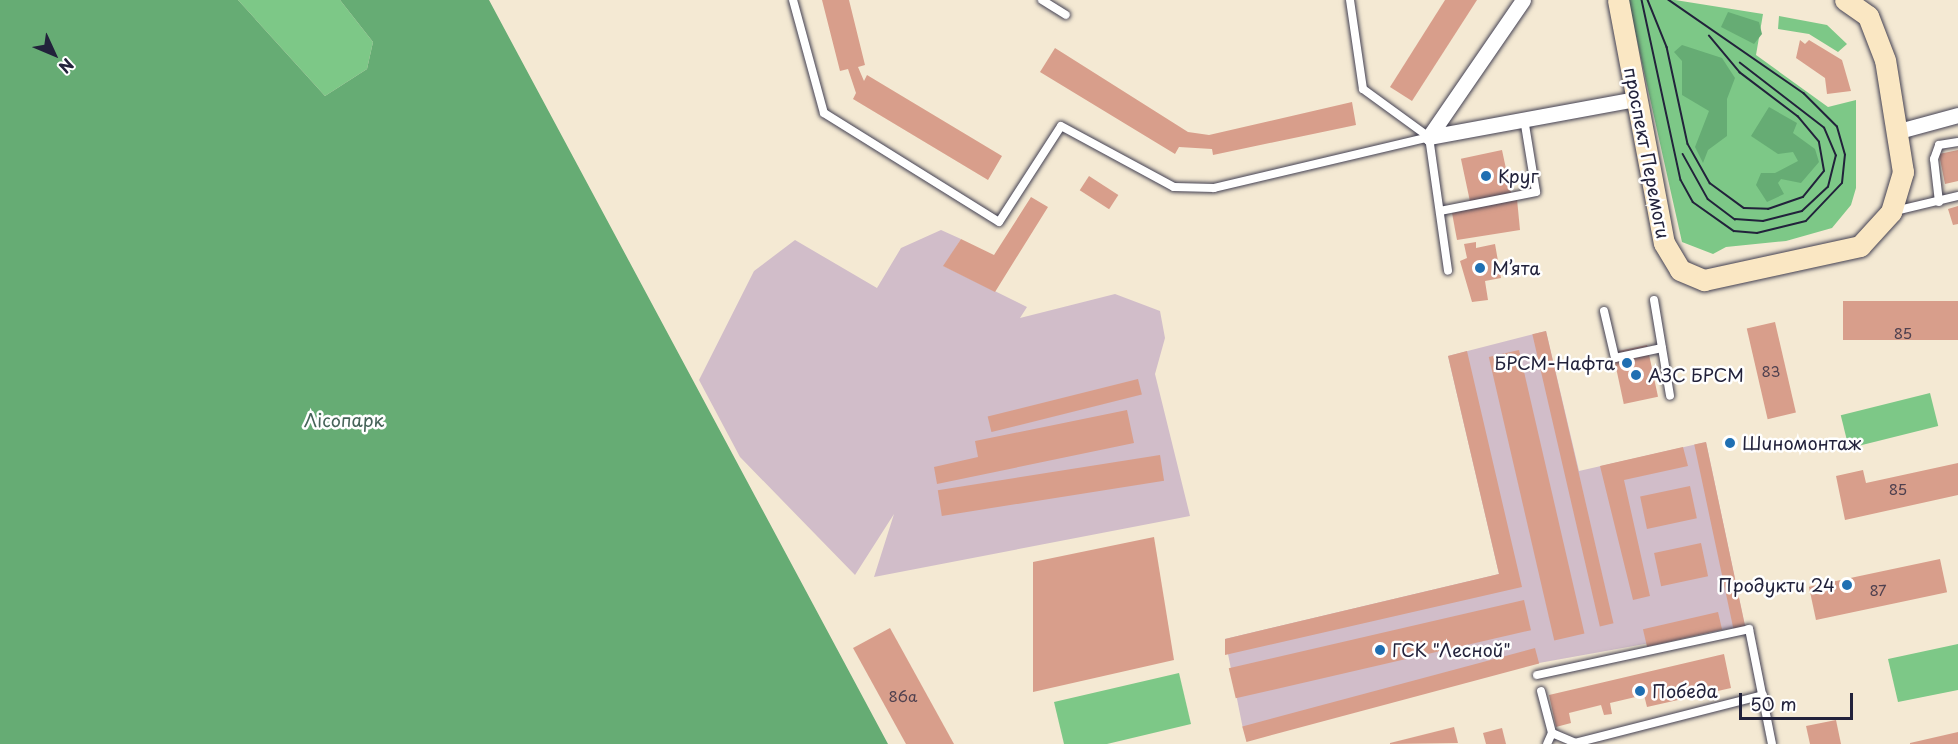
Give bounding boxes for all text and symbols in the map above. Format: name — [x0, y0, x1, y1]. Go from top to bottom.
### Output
north arrow — [24, 24, 84, 84]
text: N — [54, 54, 80, 79]
street label: проспект Перемоги — [1620, 65, 1674, 241]
place label: Круг — [1498, 165, 1538, 187]
marker: Круг — [1479, 169, 1493, 183]
place label: Мʼята — [1492, 257, 1540, 279]
marker: Мʼята — [1473, 261, 1487, 275]
house number: 85 — [1894, 324, 1912, 342]
place label: БРСМ-Hафта — [1495, 352, 1615, 374]
marker: БРСМ-Hафта — [1620, 356, 1634, 370]
house number: 83 — [1761, 362, 1781, 380]
place label: АЗС БРСМ — [1648, 364, 1746, 386]
marker: АЗС БРСМ — [1629, 368, 1643, 382]
park label: Лісопарк — [304, 409, 384, 431]
place label: Шиномонтаж — [1742, 432, 1861, 454]
marker: Шиномонтаж — [1723, 436, 1737, 450]
house number: 85 — [1889, 480, 1907, 498]
place label: Продукти 24 — [1719, 574, 1835, 596]
marker: Продукти 24 — [1840, 578, 1854, 592]
house number: 87 — [1869, 581, 1887, 599]
place label: ГСК "Лесной" — [1392, 639, 1511, 661]
marker: ГСК "Лесной" — [1373, 643, 1387, 657]
place label: Победа — [1652, 680, 1718, 702]
scale bar — [1742, 681, 1856, 719]
marker: Победа — [1633, 684, 1647, 698]
house number: 86а — [889, 687, 917, 705]
text: 50 m — [1750, 690, 1797, 717]

